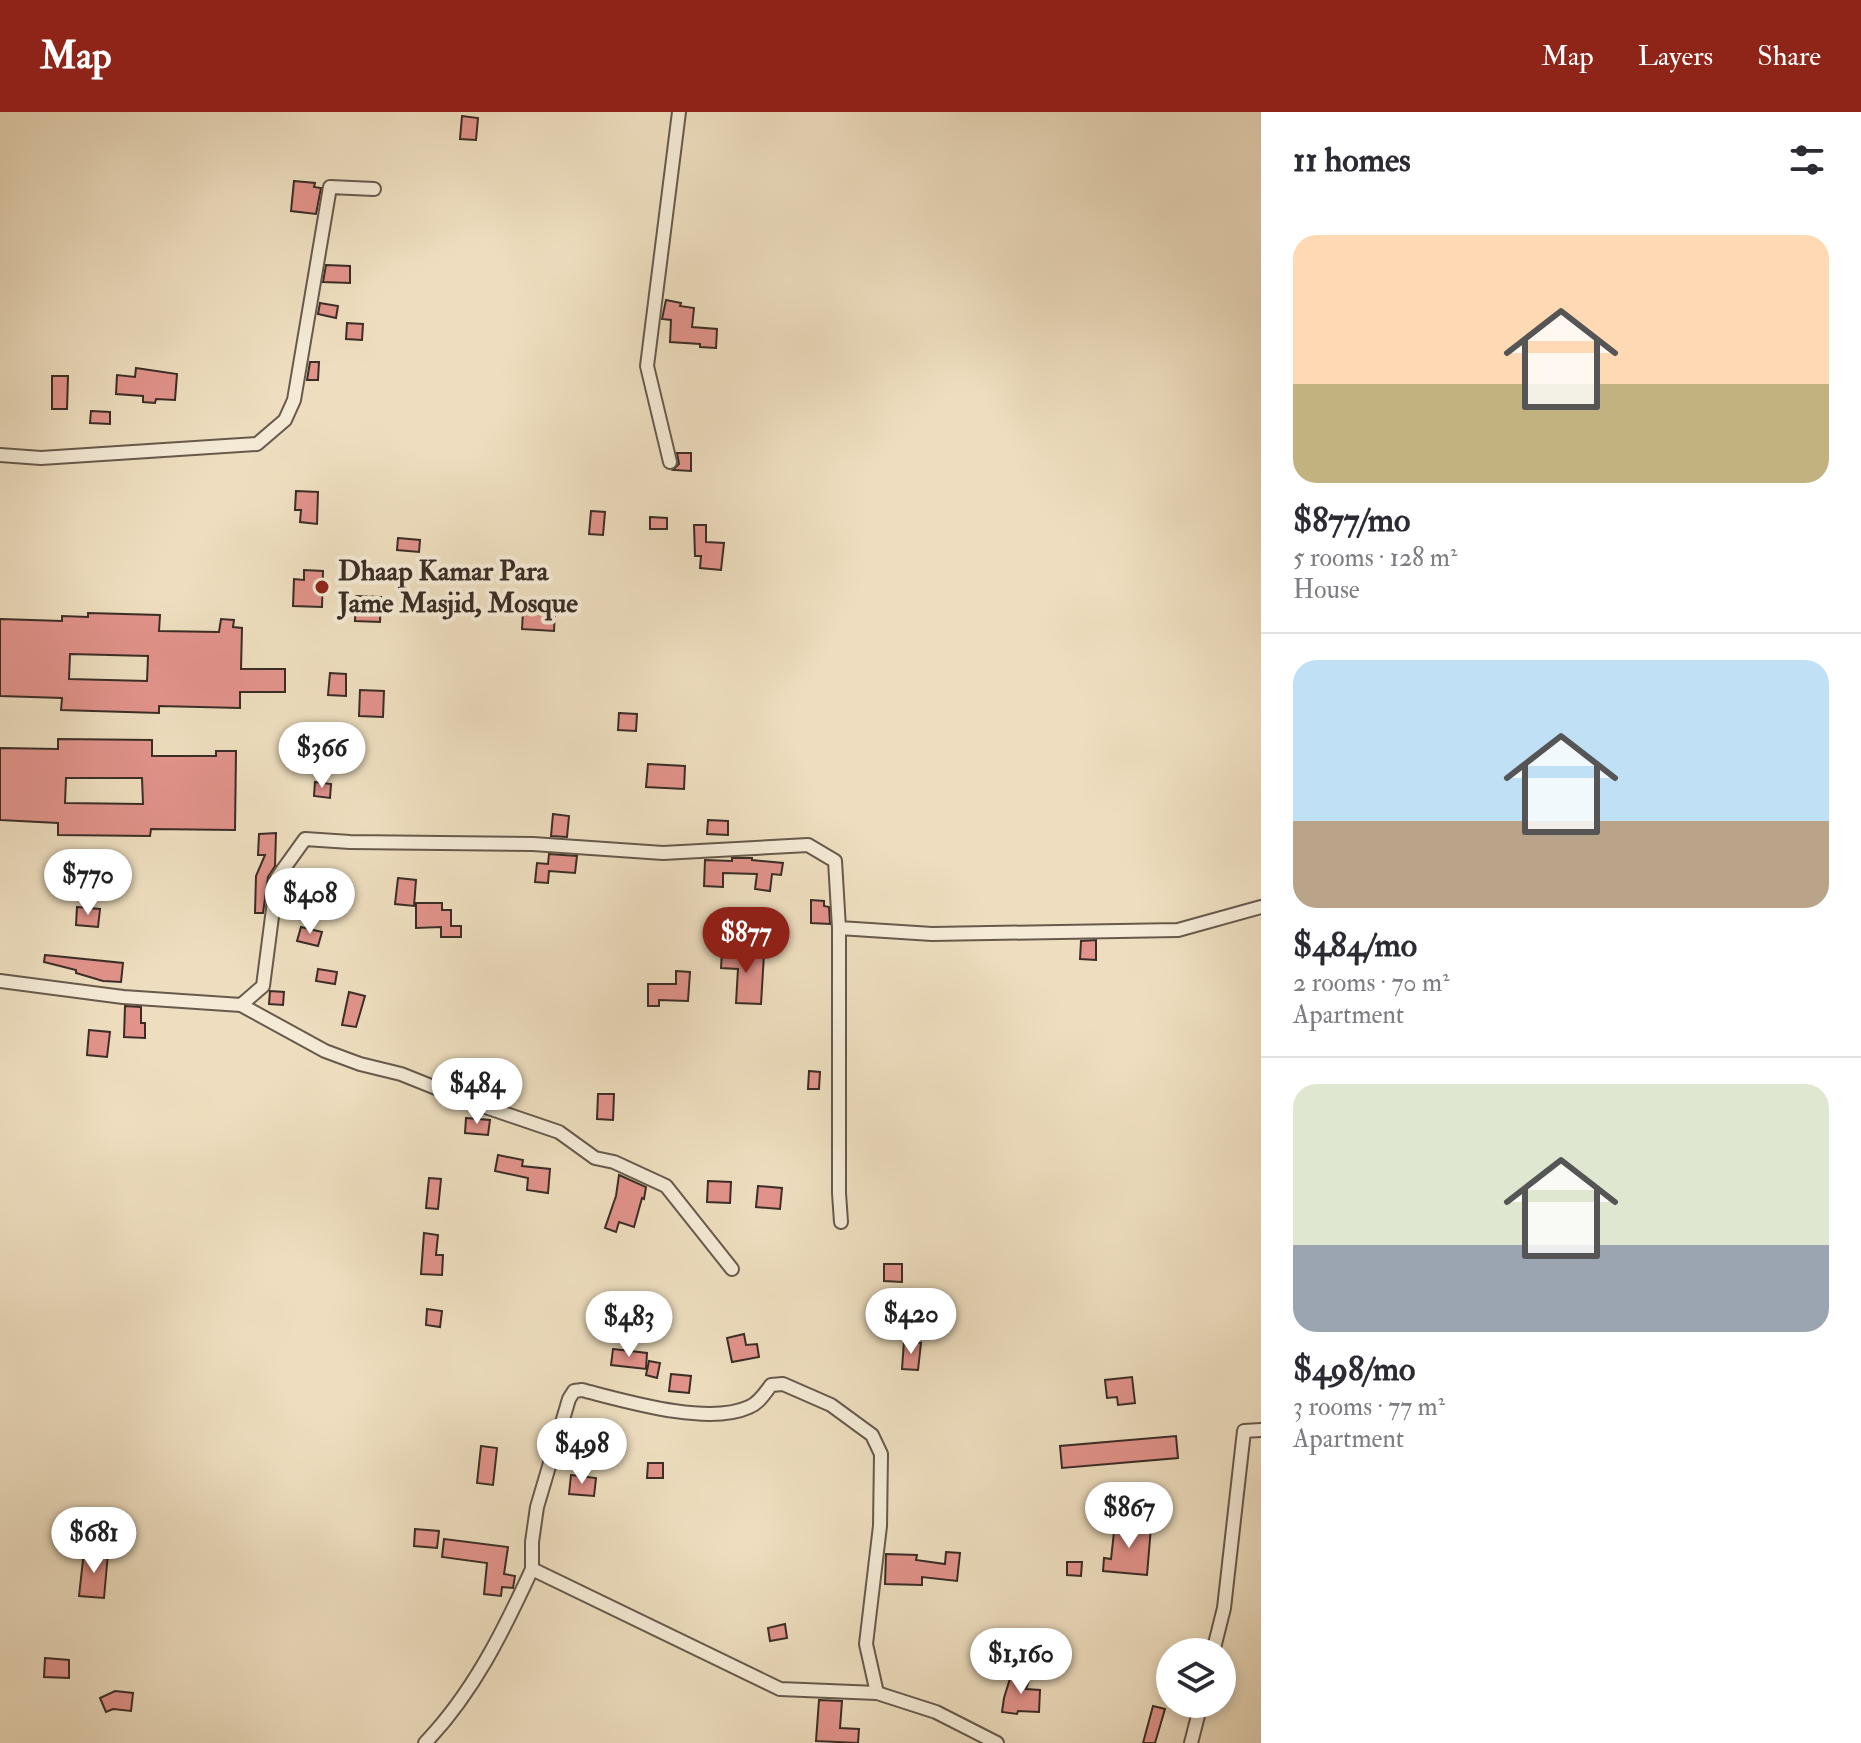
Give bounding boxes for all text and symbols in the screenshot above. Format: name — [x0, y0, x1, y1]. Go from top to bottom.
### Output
text: Map — [40, 32, 111, 80]
text: Map — [1541, 39, 1594, 74]
text: Layers — [1638, 39, 1713, 74]
text: Share — [1757, 39, 1821, 74]
icon: filters — [1785, 138, 1829, 182]
text: 11 homes — [1293, 139, 1411, 182]
icon: home — [1489, 287, 1633, 431]
text: $877/mo — [1293, 499, 1410, 542]
text: 5 rooms · 128 m² — [1293, 542, 1457, 574]
place label: Dhaap Kamar Para Jame Masjid, Mosque — [336, 554, 578, 621]
text: House — [1293, 574, 1360, 606]
marker: Dhaap Kamar Para Jame Masjid, Mosque — [313, 578, 331, 596]
icon: home — [1489, 712, 1633, 856]
pin: $366 — [275, 722, 369, 790]
text: $366 — [297, 732, 347, 764]
pin: $770 — [41, 849, 135, 917]
text: $770 — [62, 859, 114, 891]
pin: $408 — [263, 868, 357, 936]
text: $408 — [283, 878, 337, 910]
pin: $877 — [699, 907, 793, 975]
text: $877 — [721, 917, 771, 949]
text: $484/mo — [1293, 924, 1417, 967]
text: 2 rooms · 70 m² — [1293, 967, 1450, 999]
text: Apartment — [1293, 999, 1404, 1031]
pin: $484 — [430, 1058, 524, 1126]
text: $484 — [450, 1068, 504, 1100]
icon: home — [1489, 1136, 1633, 1280]
pin: $420 — [864, 1288, 958, 1356]
pin: $483 — [582, 1291, 676, 1359]
text: $420 — [883, 1298, 939, 1330]
text: $483 — [604, 1301, 654, 1333]
text: $498/mo — [1293, 1348, 1415, 1391]
text: 3 rooms · 77 m² — [1293, 1391, 1445, 1423]
pin: $498 — [535, 1418, 629, 1486]
text: Apartment — [1293, 1423, 1404, 1455]
text: $498 — [555, 1428, 609, 1460]
pin: $867 — [1082, 1482, 1176, 1550]
text: $867 — [1103, 1492, 1155, 1524]
pin: $681 — [47, 1507, 141, 1575]
text: $681 — [69, 1517, 119, 1549]
pin: $1,160 — [956, 1628, 1086, 1696]
text: $1,160 — [988, 1638, 1054, 1670]
map controls — [1156, 1638, 1236, 1718]
button: layers — [1156, 1638, 1236, 1718]

